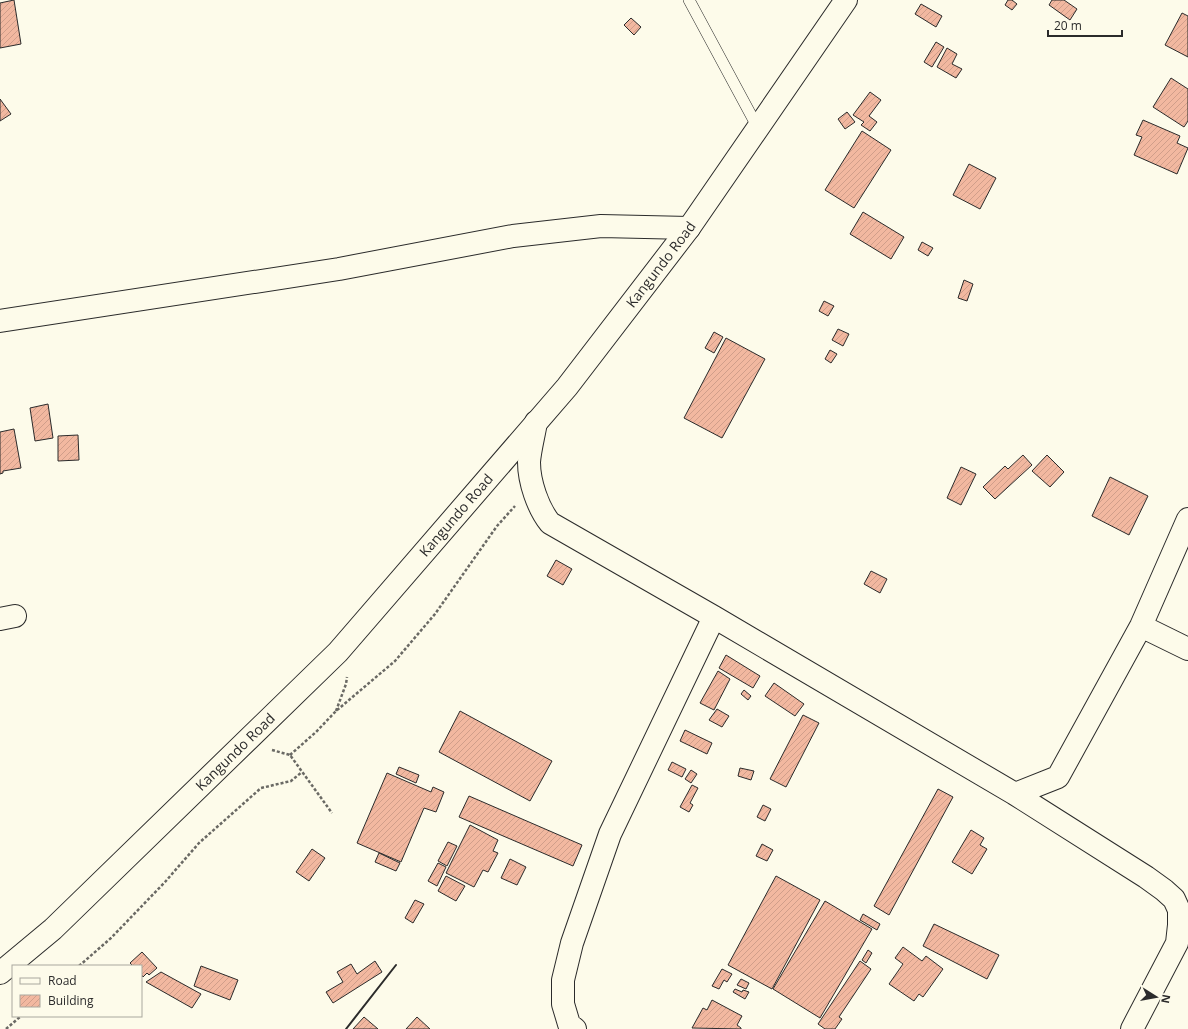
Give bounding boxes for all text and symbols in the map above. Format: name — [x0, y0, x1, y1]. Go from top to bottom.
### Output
scale bar — [1048, 12, 1122, 38]
text: 20 m — [1054, 17, 1082, 34]
street label: Kangundo Road — [621, 217, 700, 311]
street label: Kangundo Road — [415, 469, 497, 560]
street label: Kangundo Road — [191, 709, 279, 795]
legend — [12, 965, 142, 1017]
text: Road — [48, 972, 77, 989]
north arrow — [1136, 977, 1176, 1017]
text: Building — [48, 992, 94, 1009]
text: N — [1158, 993, 1175, 1005]

